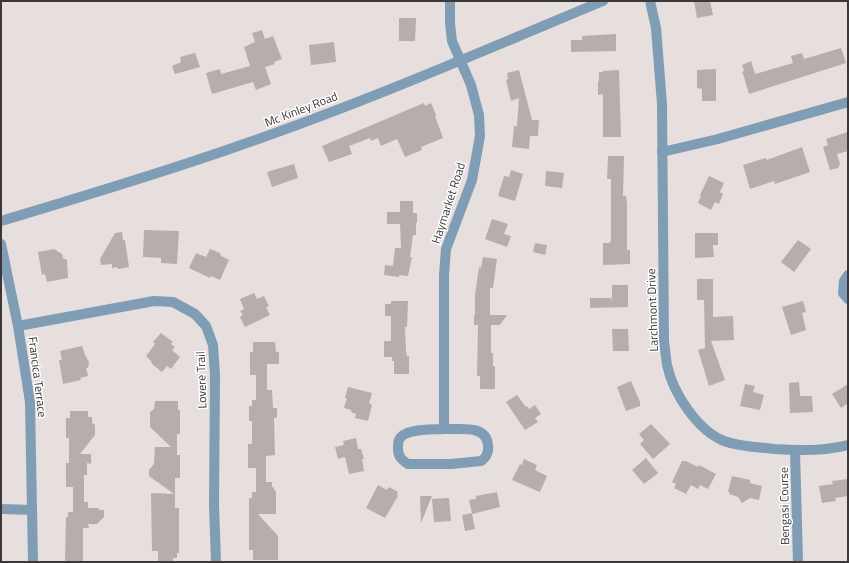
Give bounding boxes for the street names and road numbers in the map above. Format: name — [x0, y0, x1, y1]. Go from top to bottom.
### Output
street label: Mc Kinley Road — [262, 86, 340, 132]
street label: Haymarket Road — [426, 160, 470, 246]
street label: Larchmont Drive — [641, 268, 663, 352]
street label: Francica Terrace — [24, 336, 52, 418]
street label: Lovere Trail — [191, 351, 211, 409]
street label: Bengasi Course — [774, 467, 794, 545]

